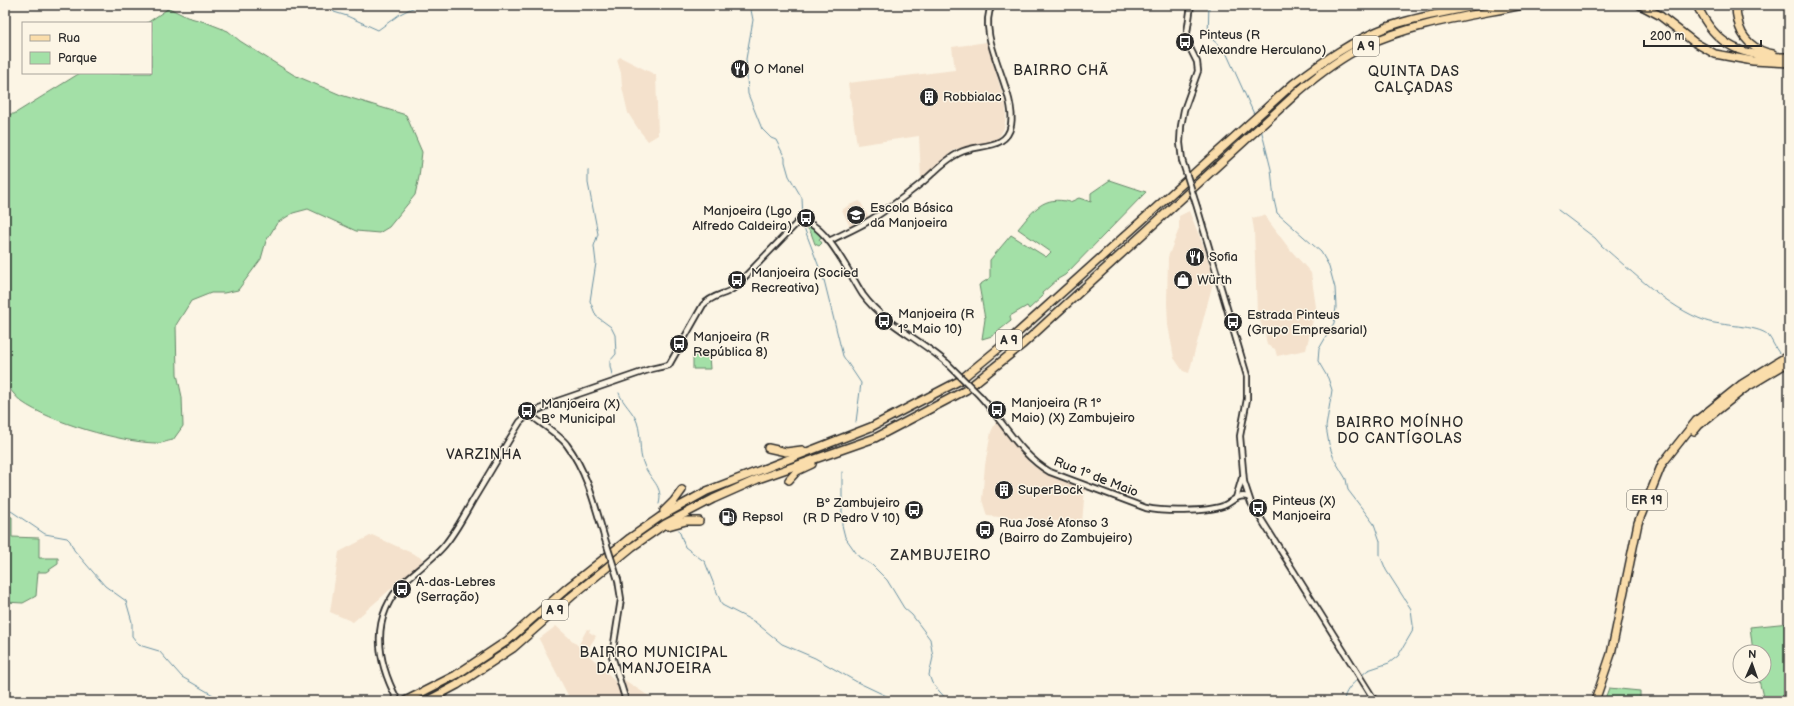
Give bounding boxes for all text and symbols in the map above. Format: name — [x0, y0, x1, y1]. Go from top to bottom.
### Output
legend — [22, 22, 152, 74]
scale bar — [1644, 22, 1761, 48]
place label: Pinteus (R Alexandre Herculano) — [1199, 27, 1326, 58]
text: 200 m — [1650, 29, 1684, 44]
text: Rua — [58, 31, 80, 46]
bus stop icon: Pinteus (R Alexandre Herculano) — [1174, 31, 1196, 53]
road number: A 9 — [1353, 36, 1379, 56]
text: Parque — [58, 51, 97, 66]
restaurant icon: O Manel — [729, 58, 751, 80]
place label: O Manel — [754, 61, 804, 77]
district label: BAIRRO CHÃ — [1013, 61, 1109, 79]
district label: QUINTA DAS CALÇADAS — [1368, 63, 1460, 96]
building icon: Robbialac — [918, 86, 940, 108]
place label: Robbialac — [943, 89, 1002, 105]
place label: Escola Básica da Manjoeira — [870, 200, 953, 231]
place label: Manjoeira (Lgo Alfredo Caldeira) — [692, 203, 792, 234]
school or university icon: Escola Básica da Manjoeira — [845, 204, 867, 226]
bus stop icon: Manjoeira (Lgo Alfredo Caldeira) — [795, 207, 817, 229]
restaurant icon: Sofia — [1184, 246, 1206, 268]
place label: Sofia — [1209, 249, 1238, 265]
place label: Manjoeira (Socied Recreativa) — [751, 265, 858, 296]
bus stop icon: Manjoeira (Socied Recreativa) — [726, 269, 748, 291]
shop icon: Würth — [1172, 269, 1194, 291]
place label: Würth — [1197, 272, 1232, 288]
place label: Manjoeira (R 1º Maio 10) — [898, 306, 974, 337]
place label: Estrada Pinteus (Grupo Empresarial) — [1247, 307, 1368, 338]
bus stop icon: Manjoeira (R 1º Maio 10) — [873, 310, 895, 332]
bus stop icon: Estrada Pinteus (Grupo Empresarial) — [1222, 311, 1244, 333]
place label: Manjoeira (R República 8) — [693, 329, 769, 360]
road number: A 9 — [996, 330, 1022, 350]
bus stop icon: Manjoeira (R República 8) — [668, 333, 690, 355]
place label: Manjoeira (R 1º Maio) (X) Zambujeiro — [1011, 395, 1135, 426]
place label: Manjoeira (X) Bº Municipal — [541, 396, 620, 427]
bus stop icon: Manjoeira (R 1º Maio) (X) Zambujeiro — [986, 399, 1008, 421]
bus stop icon: Manjoeira (X) Bº Municipal — [516, 400, 538, 422]
district label: BAIRRO MOÍNHO DO CANTÍGOLAS — [1336, 413, 1464, 447]
district label: VARZINHA — [446, 446, 522, 463]
street label: Rua 1º de Maio — [1052, 454, 1140, 500]
building icon: SuperBock — [993, 479, 1015, 501]
place label: SuperBock — [1018, 482, 1083, 498]
road number: ER 19 — [1627, 490, 1667, 510]
place label: Pinteus (X) Manjoeira — [1272, 493, 1336, 524]
place label: Bº Zambujeiro (R D Pedro V 10) — [803, 495, 900, 526]
bus stop icon: Pinteus (X) Manjoeira — [1247, 497, 1269, 519]
bus stop icon: Bº Zambujeiro (R D Pedro V 10) — [903, 499, 925, 521]
fuel station icon: Repsol — [717, 506, 739, 528]
place label: Repsol — [742, 509, 783, 525]
place label: Rua José Afonso 3 (Bairro do Zambujeiro) — [999, 515, 1133, 546]
bus stop icon: Rua José Afonso 3 (Bairro do Zambujeiro) — [974, 519, 996, 541]
district label: ZAMBUJEIRO — [890, 547, 991, 564]
place label: A-das-Lebres (Serração) — [416, 574, 496, 605]
bus stop icon: A-das-Lebres (Serração) — [391, 578, 413, 600]
road number: A 9 — [542, 600, 568, 620]
district label: BAIRRO MUNICIPAL DA MANJOEIRA — [580, 644, 728, 677]
north arrow — [1732, 644, 1772, 684]
text: N — [1748, 648, 1757, 661]

